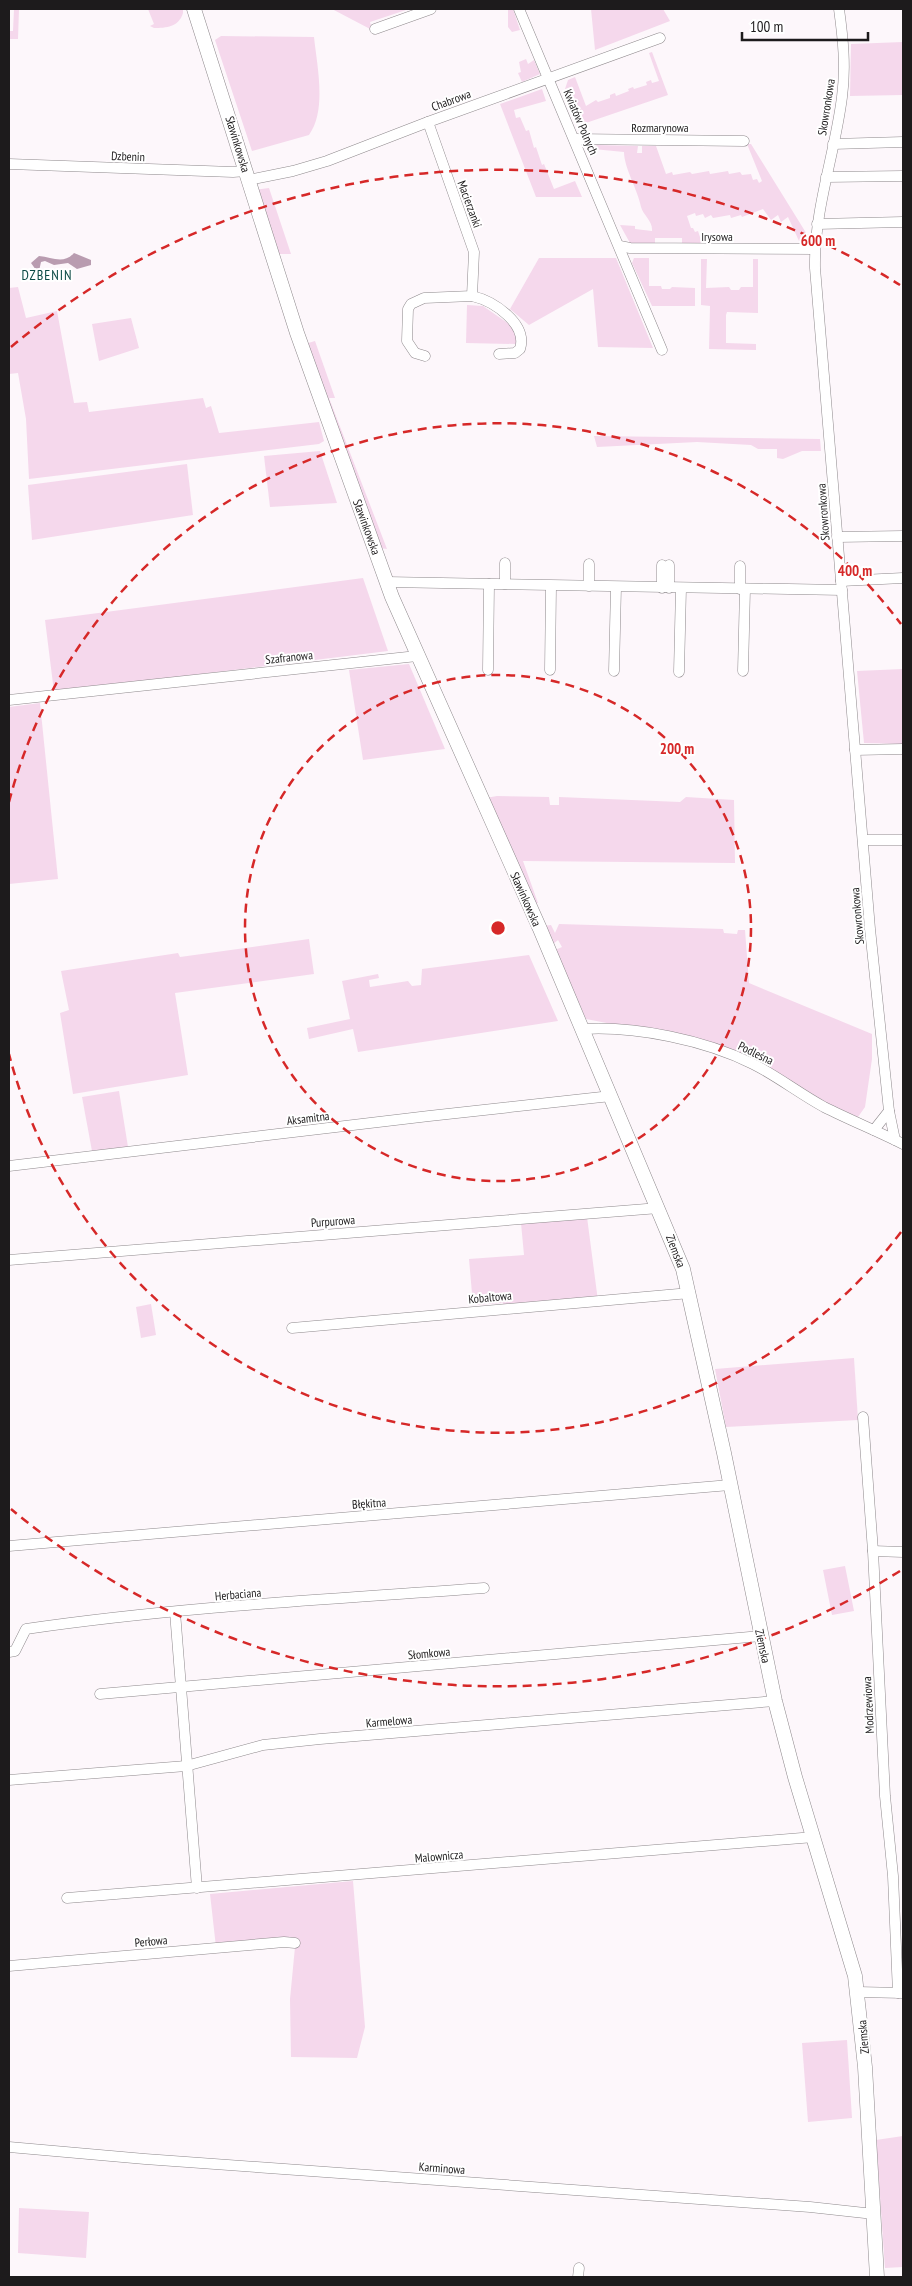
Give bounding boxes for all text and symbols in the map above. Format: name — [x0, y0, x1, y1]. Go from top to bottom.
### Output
scale bar — [742, 10, 868, 42]
text: 100 m — [750, 17, 783, 36]
street label: Skowronkowa — [814, 77, 838, 136]
street label: Chabrowa — [429, 86, 473, 114]
street label: Kwiatów Polnych — [560, 87, 602, 157]
street label: Sławinkowska — [222, 114, 254, 174]
street label: Rozmarynowa — [631, 120, 689, 135]
street label: Dzbenin — [111, 148, 145, 164]
street label: Macierzanki — [455, 178, 485, 230]
street label: Irysowa — [701, 229, 733, 244]
text: 600 m — [801, 231, 835, 250]
district label: DZBENIN — [21, 266, 73, 284]
street label: Skowronkowa — [814, 483, 832, 541]
street label: Sławinkowska — [350, 497, 384, 557]
text: 400 m — [838, 561, 872, 580]
street label: Szafranowa — [265, 647, 314, 667]
text: 200 m — [660, 739, 694, 758]
street label: Sławinkowska — [507, 869, 545, 929]
street label: Skowronkowa — [847, 887, 867, 945]
centre of rings — [489, 919, 507, 937]
street label: Podleśna — [736, 1038, 776, 1068]
street label: Aksamitna — [286, 1108, 330, 1128]
street label: Purpurowa — [310, 1212, 356, 1230]
street label: Ziemska — [663, 1232, 689, 1270]
street label: Kobaltowa — [468, 1288, 513, 1306]
street label: Błękitna — [352, 1494, 387, 1512]
street label: Herbaciana — [214, 1584, 262, 1603]
street label: Ziemska — [752, 1628, 774, 1664]
street label: Słomkowa — [407, 1644, 451, 1662]
street label: Modrzewiowa — [859, 1676, 877, 1734]
street label: Karmelowa — [365, 1711, 413, 1730]
street label: Malownicza — [414, 1846, 464, 1866]
street label: Perłowa — [134, 1932, 168, 1950]
street label: Ziemska — [854, 2019, 872, 2055]
street label: Karminowa — [418, 2159, 466, 2177]

